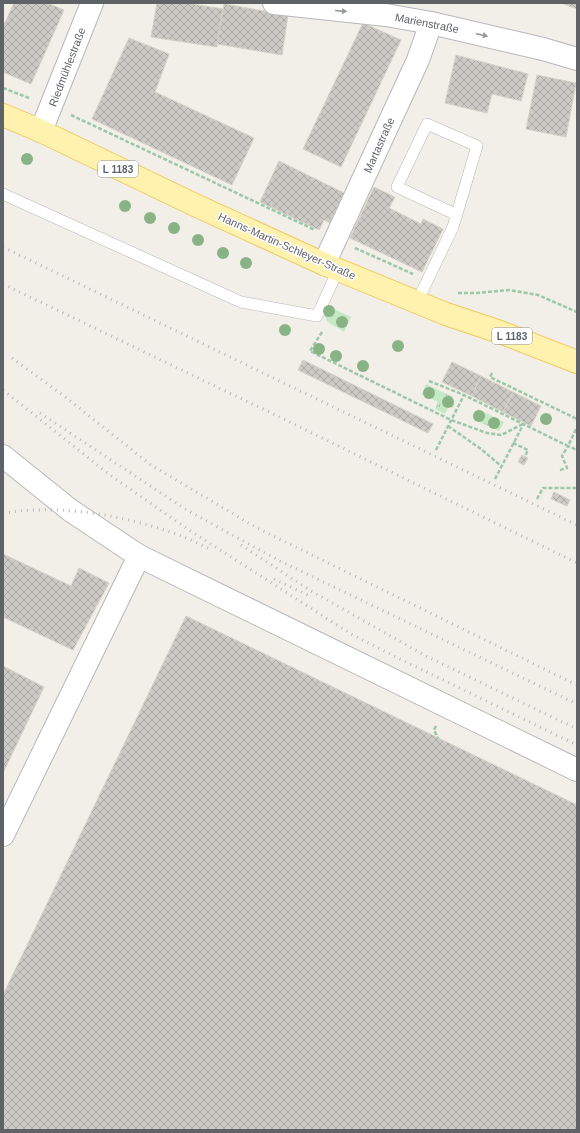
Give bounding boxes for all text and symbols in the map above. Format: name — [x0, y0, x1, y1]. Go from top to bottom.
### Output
one-way arrow — [335, 8, 347, 14]
street label: Marienstraße — [394, 11, 460, 35]
street label: Riedmühlestraße — [46, 26, 88, 108]
one-way arrow — [476, 33, 489, 39]
street label: Martastraße — [361, 115, 397, 175]
road number: L 1183 — [98, 161, 138, 177]
street label: Hanns-Martin-Schleyer-Straße — [216, 210, 358, 282]
road number: L 1183 — [492, 328, 532, 344]

